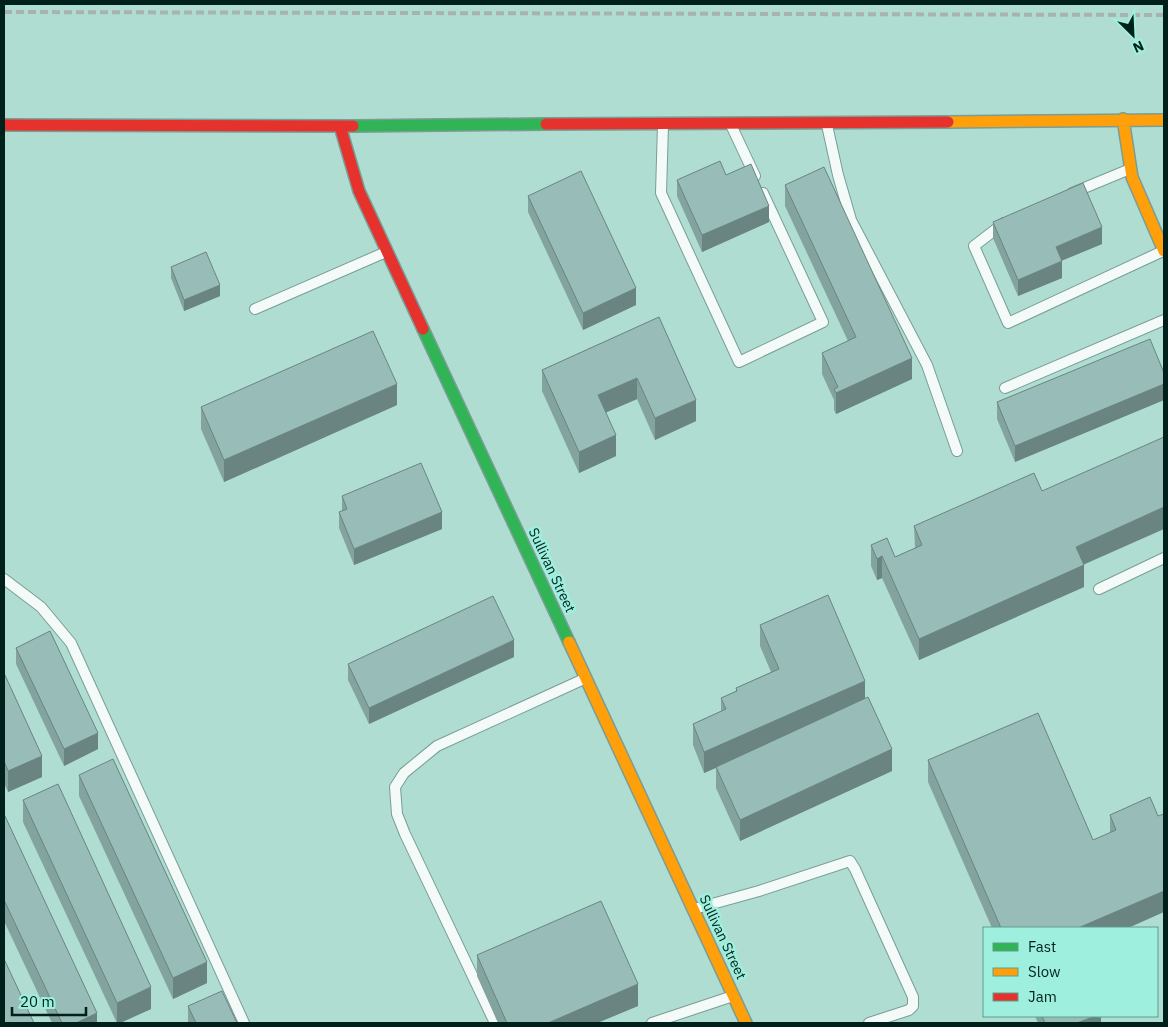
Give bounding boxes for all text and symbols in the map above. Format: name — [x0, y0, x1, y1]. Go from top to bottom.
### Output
north arrow — [1108, 10, 1158, 60]
text: N — [1130, 37, 1147, 57]
street label: Sullivan Street — [525, 525, 579, 615]
street label: Sullivan Street — [696, 892, 750, 982]
legend — [983, 927, 1158, 1017]
text: Fast — [1028, 937, 1056, 956]
text: Slow — [1028, 962, 1061, 981]
scale bar — [12, 984, 86, 1016]
text: Jam — [1028, 987, 1057, 1006]
text: 20 m — [20, 992, 55, 1011]

